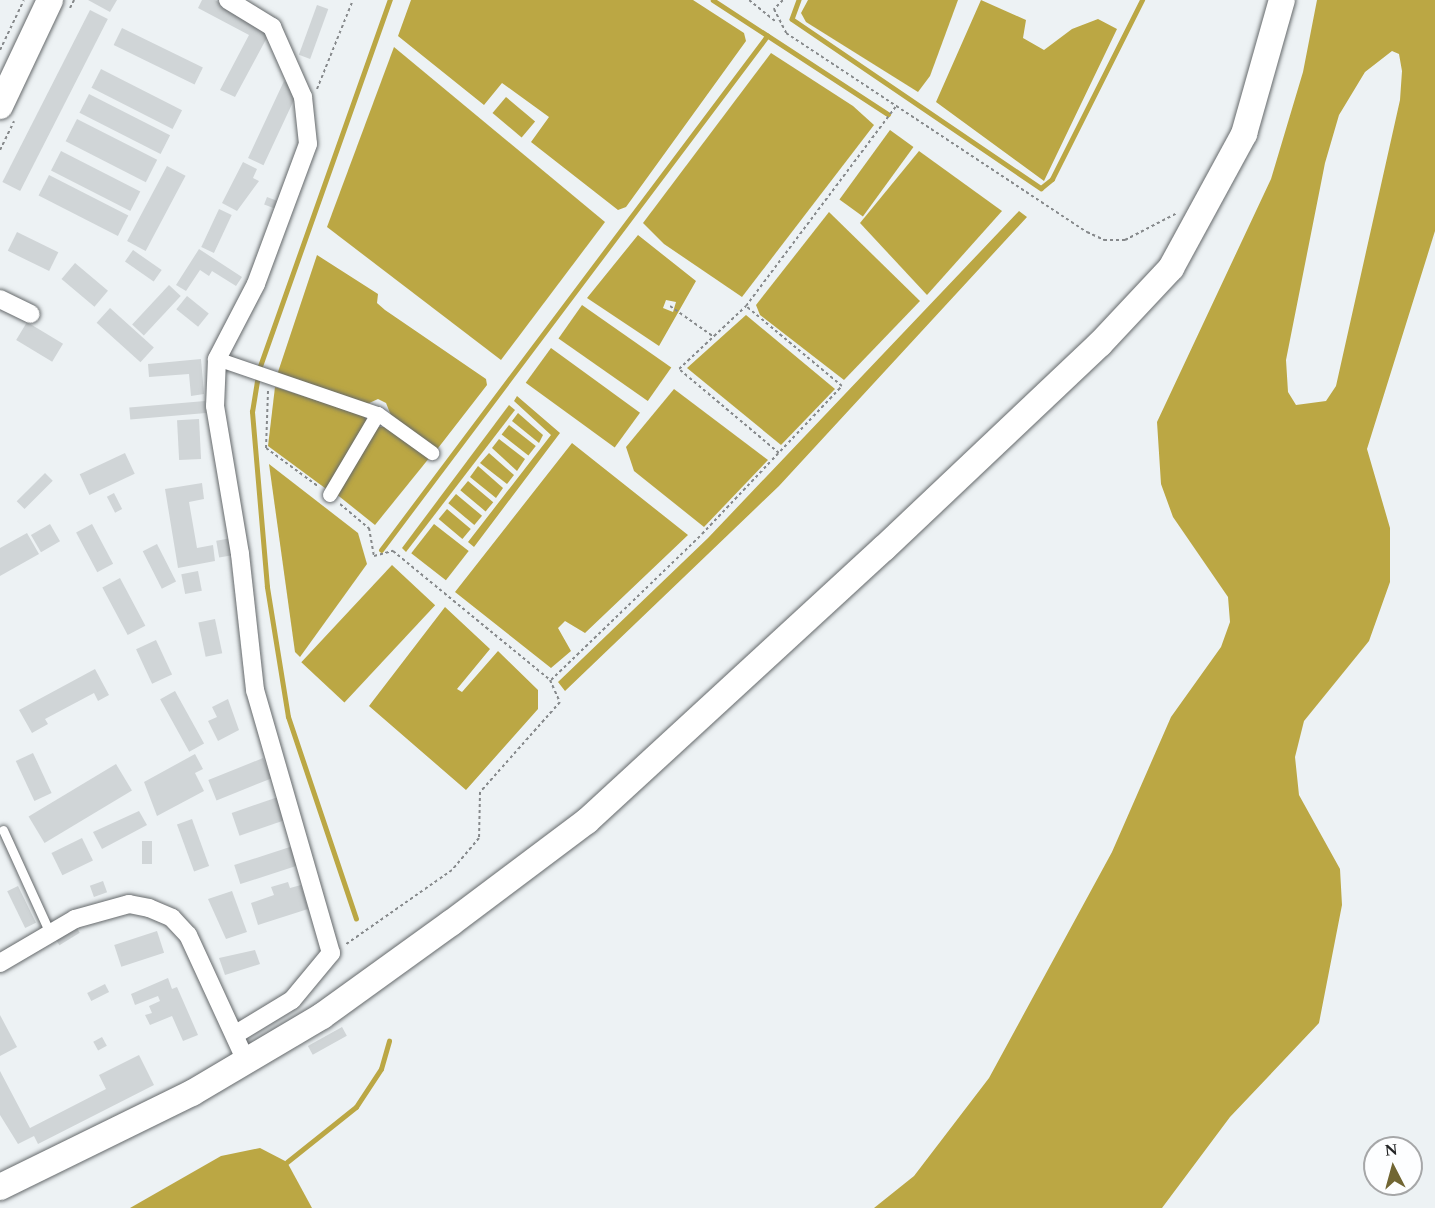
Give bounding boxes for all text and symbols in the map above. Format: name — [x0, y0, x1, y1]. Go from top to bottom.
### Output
north arrow — [1363, 1136, 1423, 1196]
text: N — [1384, 1137, 1399, 1163]

